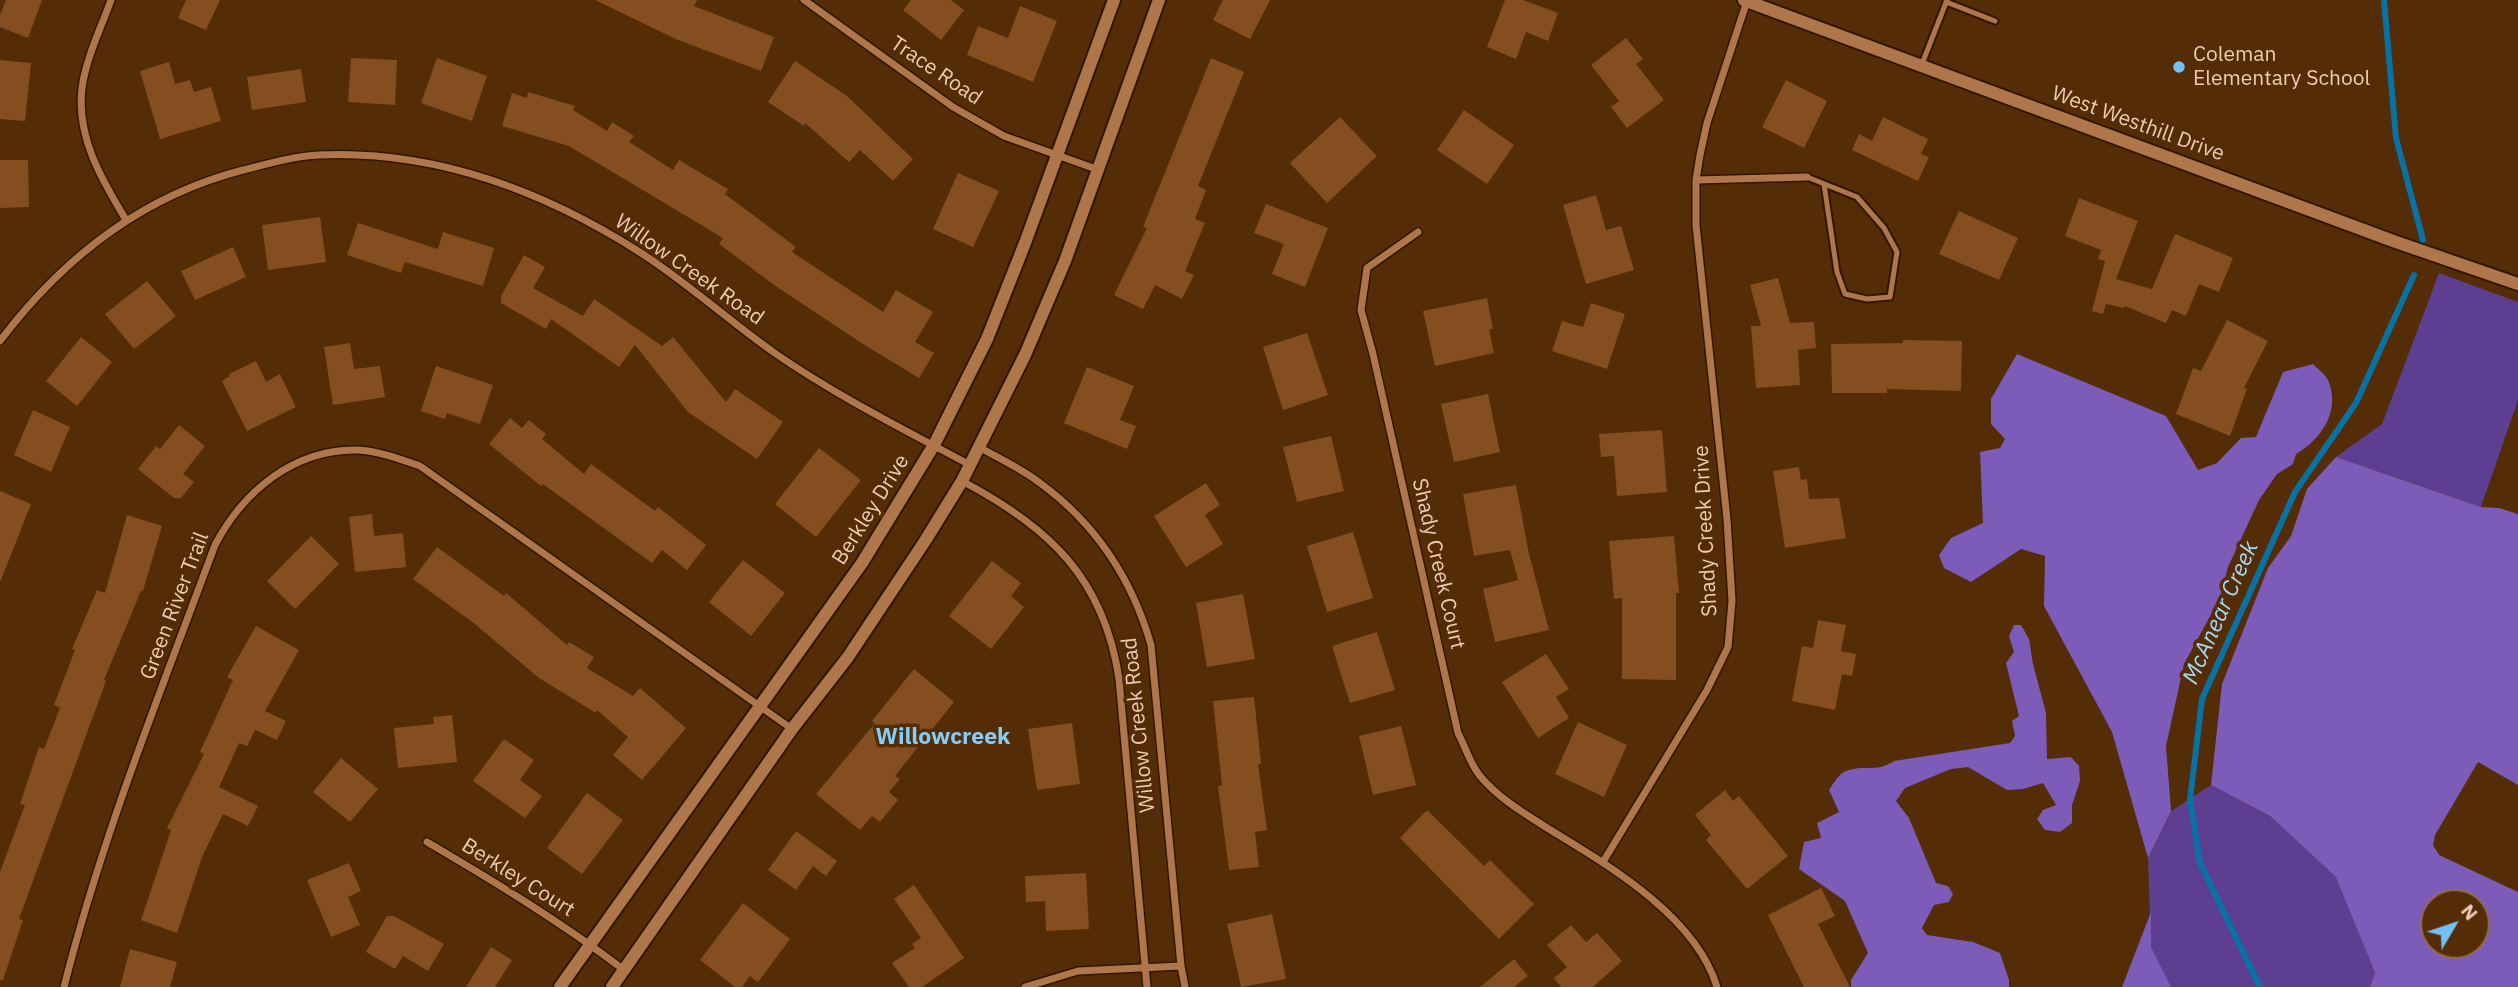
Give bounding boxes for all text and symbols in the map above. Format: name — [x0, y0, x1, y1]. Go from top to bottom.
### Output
street label: Trace Road — [885, 31, 987, 111]
place label: Coleman Elementary School — [2193, 42, 2370, 92]
marker: Coleman Elementary School — [2171, 59, 2187, 75]
street label: West Westhill Drive — [2048, 81, 2228, 167]
street label: Willow Creek Road — [610, 209, 768, 331]
street label: Shady Creek Drive — [1689, 445, 1723, 617]
street label: Berkley Drive — [827, 450, 915, 570]
street label: Shady Creek Court — [1406, 476, 1470, 652]
street label: Green River Trail — [135, 529, 215, 683]
water label: McAnear Creek — [2177, 537, 2265, 689]
street label: Willow Creek Road — [1117, 636, 1161, 814]
district label: Willowcreek — [876, 723, 1010, 751]
street label: Berkley Court — [457, 833, 579, 923]
north arrow — [2420, 889, 2490, 959]
text: N — [2456, 899, 2483, 925]

